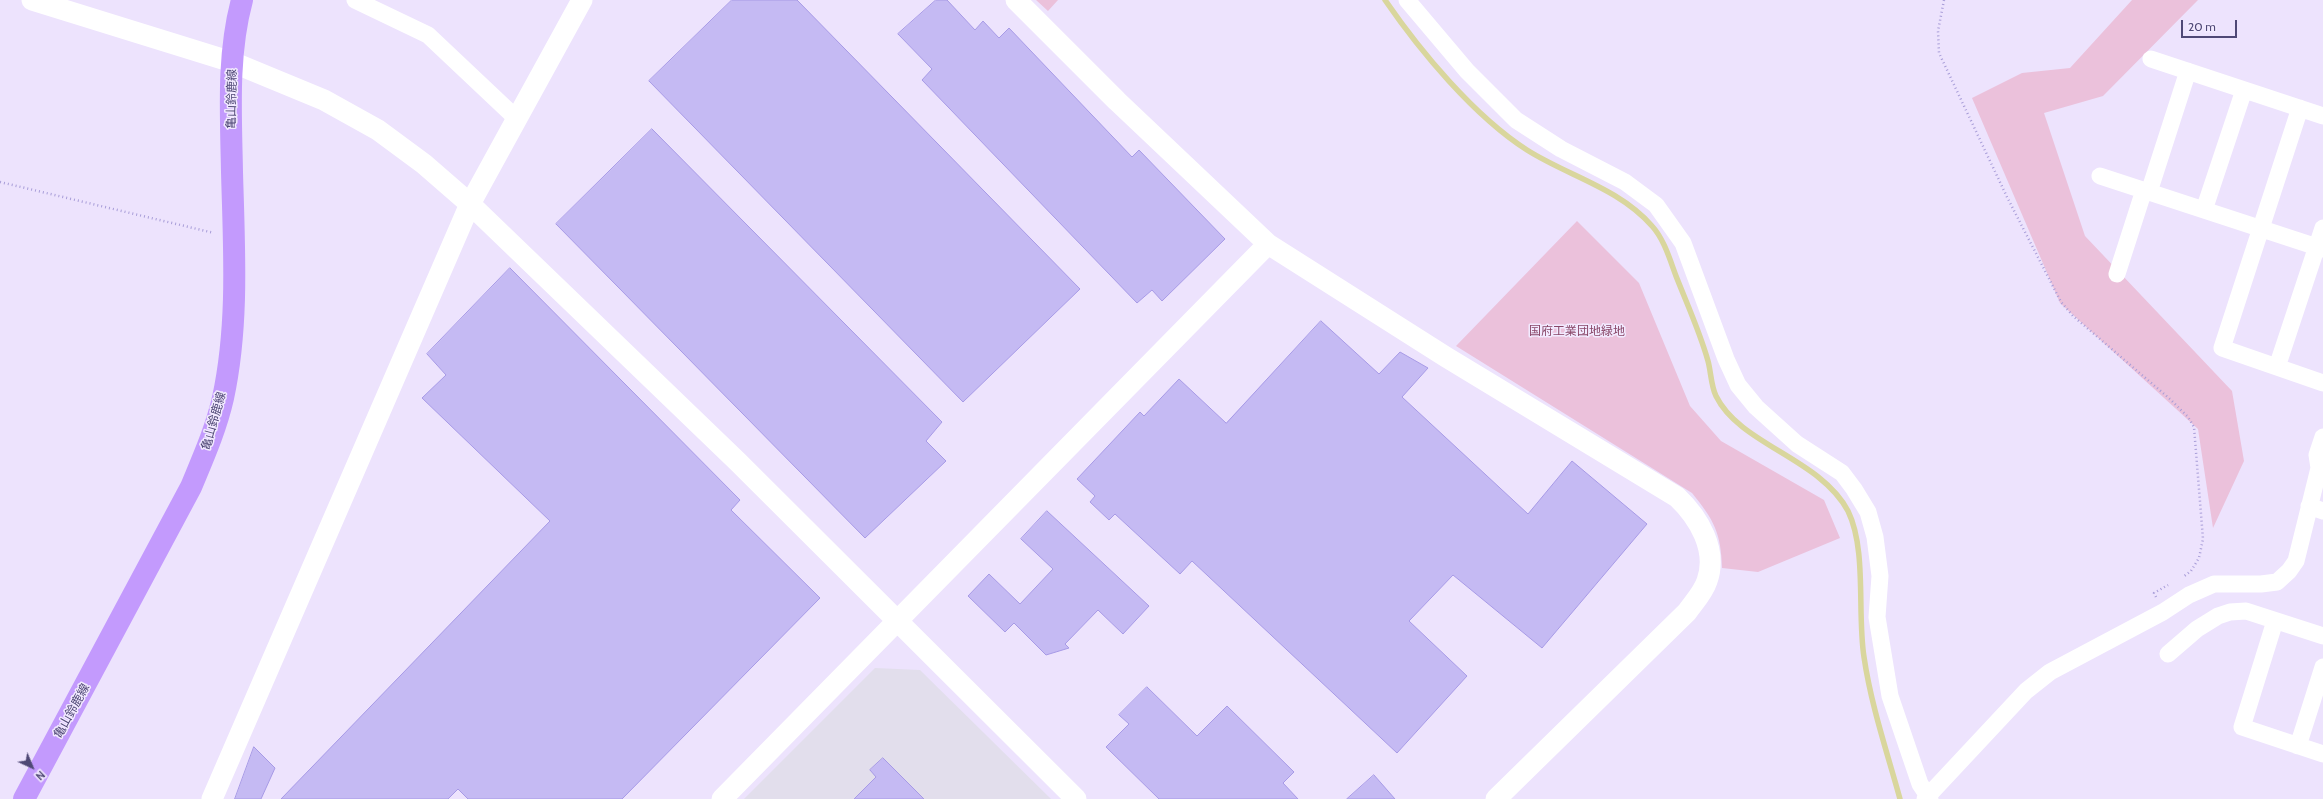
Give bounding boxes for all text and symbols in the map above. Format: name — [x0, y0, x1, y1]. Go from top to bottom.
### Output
scale bar — [2183, 12, 2239, 38]
text: 20 m — [2188, 19, 2216, 34]
street label: 亀山鈴鹿線 — [224, 69, 240, 129]
park label: 国府工業団地緑地 — [1529, 324, 1625, 338]
street label: 亀山鈴鹿線 — [199, 390, 229, 452]
street label: 亀山鈴鹿線 — [51, 681, 93, 741]
north arrow — [12, 747, 52, 787]
text: N — [33, 768, 48, 783]

